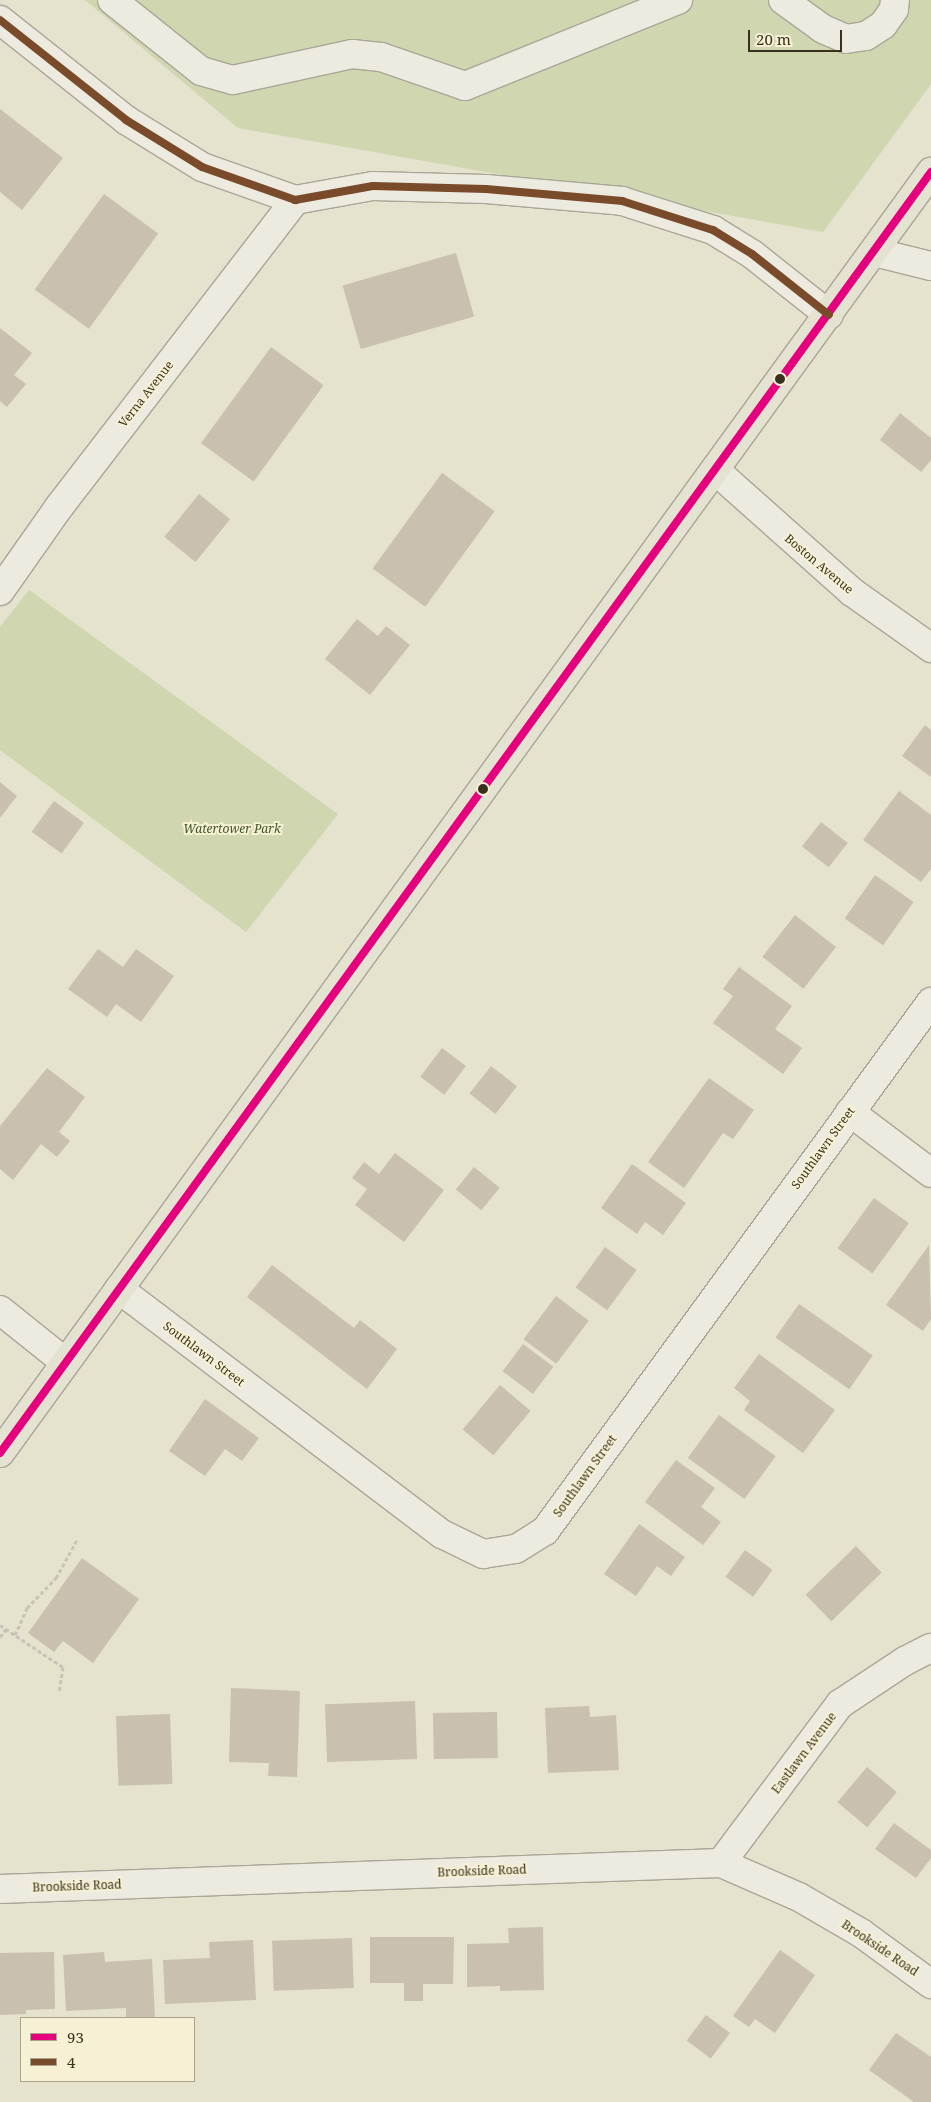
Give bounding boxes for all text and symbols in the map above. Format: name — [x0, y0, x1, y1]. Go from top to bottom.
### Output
scale bar — [751, 20, 845, 52]
text: 20 m — [756, 29, 791, 49]
street label: Verna Avenue — [116, 358, 176, 430]
unlabelled marker — [775, 374, 785, 384]
street label: Boston Avenue — [782, 531, 856, 597]
unlabelled marker — [478, 784, 488, 794]
park label: Watertower Park — [183, 822, 281, 836]
street label: Southlawn Street — [788, 1104, 858, 1192]
street label: Southlawn Street — [161, 1319, 247, 1389]
street label: Southlawn Street — [550, 1432, 620, 1520]
street label: Eastlawn Avenue — [769, 1709, 839, 1797]
street label: Brookside Road — [437, 1862, 527, 1880]
street label: Brookside Road — [32, 1877, 122, 1895]
street label: Brookside Road — [839, 1917, 921, 1979]
legend — [20, 2017, 195, 2082]
text: 93 — [67, 2027, 84, 2047]
text: 4 — [67, 2052, 75, 2072]

